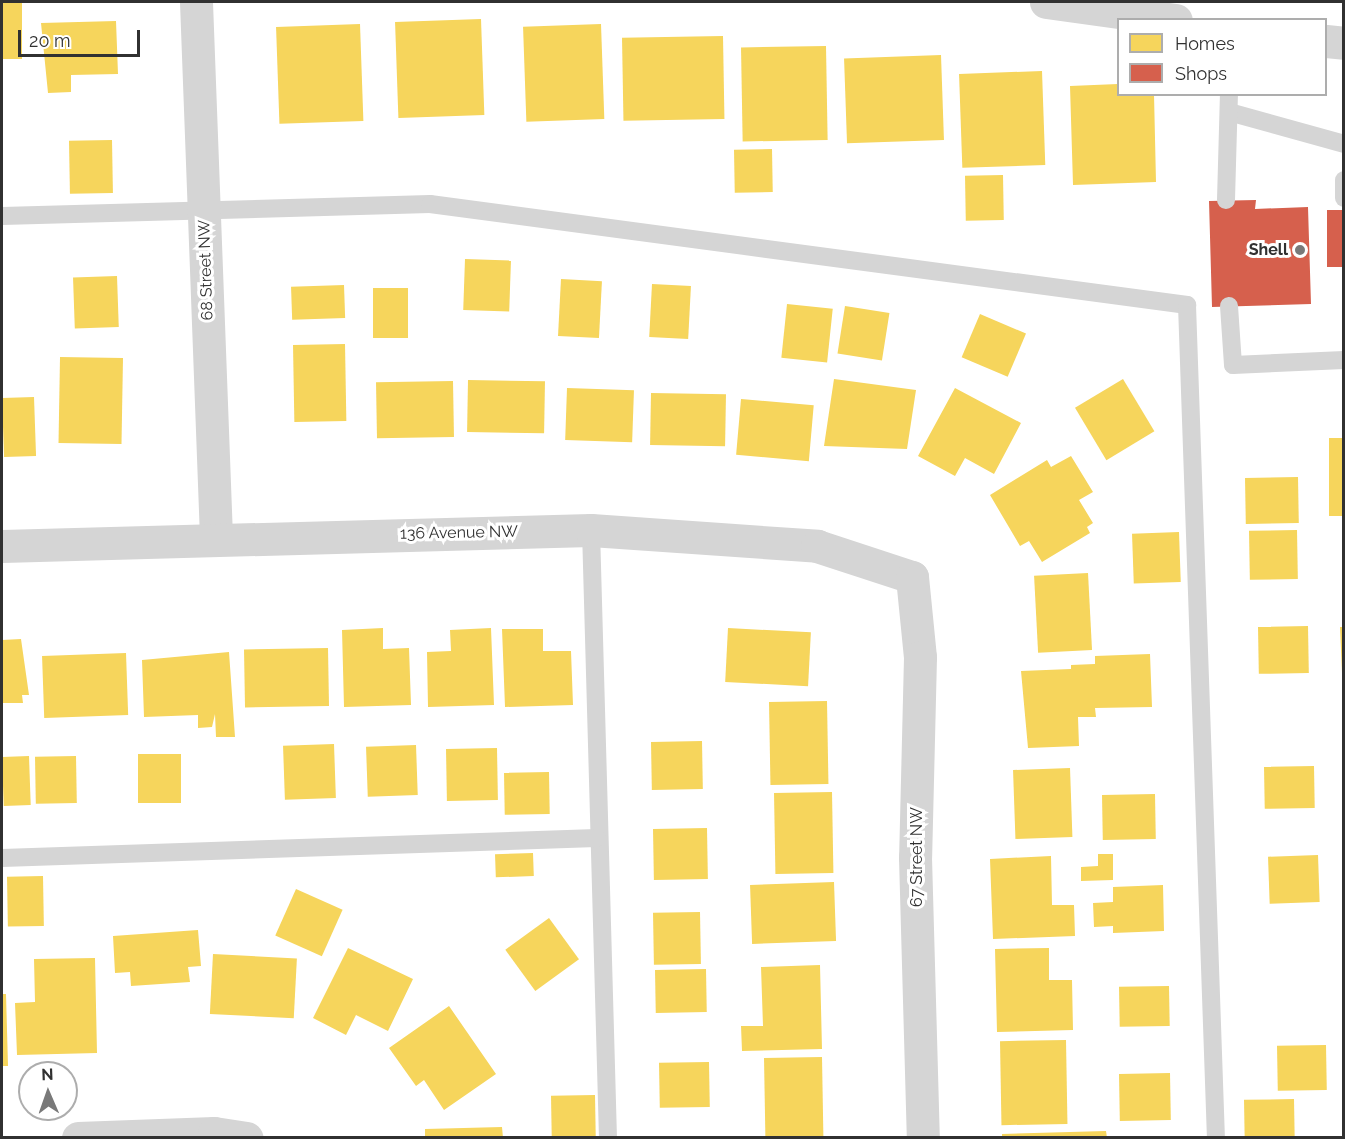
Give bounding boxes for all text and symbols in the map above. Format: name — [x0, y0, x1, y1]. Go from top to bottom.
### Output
scale bar — [21, 18, 142, 56]
legend — [1117, 18, 1327, 96]
text: 20 m — [29, 30, 71, 51]
text: Homes — [1175, 33, 1235, 54]
text: Shops — [1175, 63, 1227, 84]
street label: 68 Street NW — [195, 219, 217, 321]
place label: Shell — [1249, 240, 1288, 260]
marker: Shell — [1293, 243, 1307, 257]
street label: 136 Avenue NW — [400, 522, 518, 544]
street label: 67 Street NW — [907, 807, 927, 907]
north arrow — [18, 1061, 78, 1121]
text: N — [41, 1065, 54, 1084]

